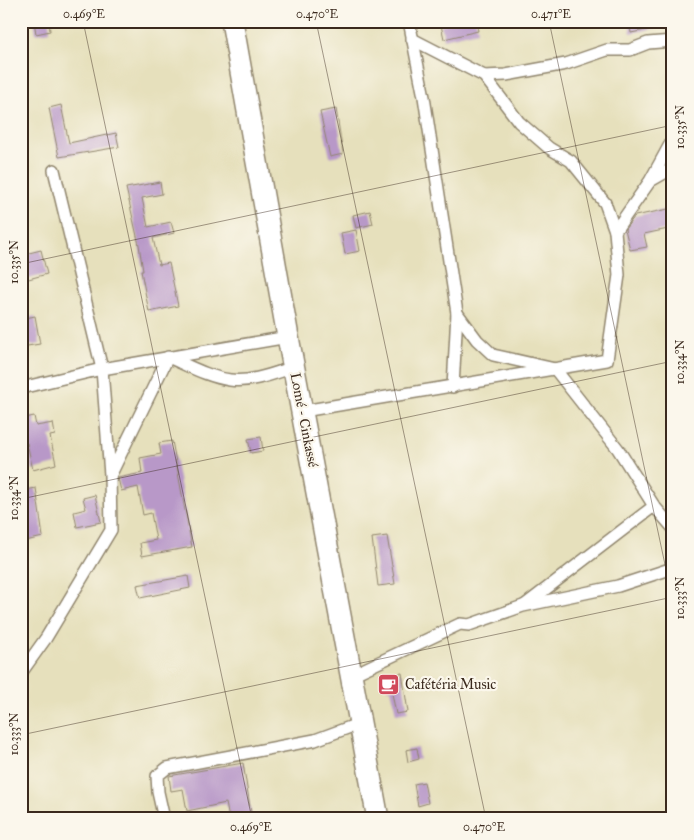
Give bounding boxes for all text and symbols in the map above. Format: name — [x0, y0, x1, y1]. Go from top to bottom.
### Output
text: 0.469°E — [63, 7, 105, 21]
text: 0.470°E — [296, 7, 338, 21]
text: 0.471°E — [531, 7, 571, 21]
text: 10.335°N — [673, 105, 687, 149]
text: 10.335°N — [7, 240, 21, 284]
text: 10.334°N — [673, 340, 687, 384]
street label: Lomé - Cinkassé — [286, 371, 322, 469]
text: 10.334°N — [7, 476, 21, 520]
text: 10.333°N — [673, 576, 687, 620]
cafe icon: Cafétéria Music — [377, 672, 401, 696]
place label: Cafétéria Music — [405, 676, 496, 693]
text: 10.333°N — [7, 712, 21, 756]
text: 0.469°E — [230, 820, 272, 834]
text: 0.470°E — [463, 820, 505, 834]

